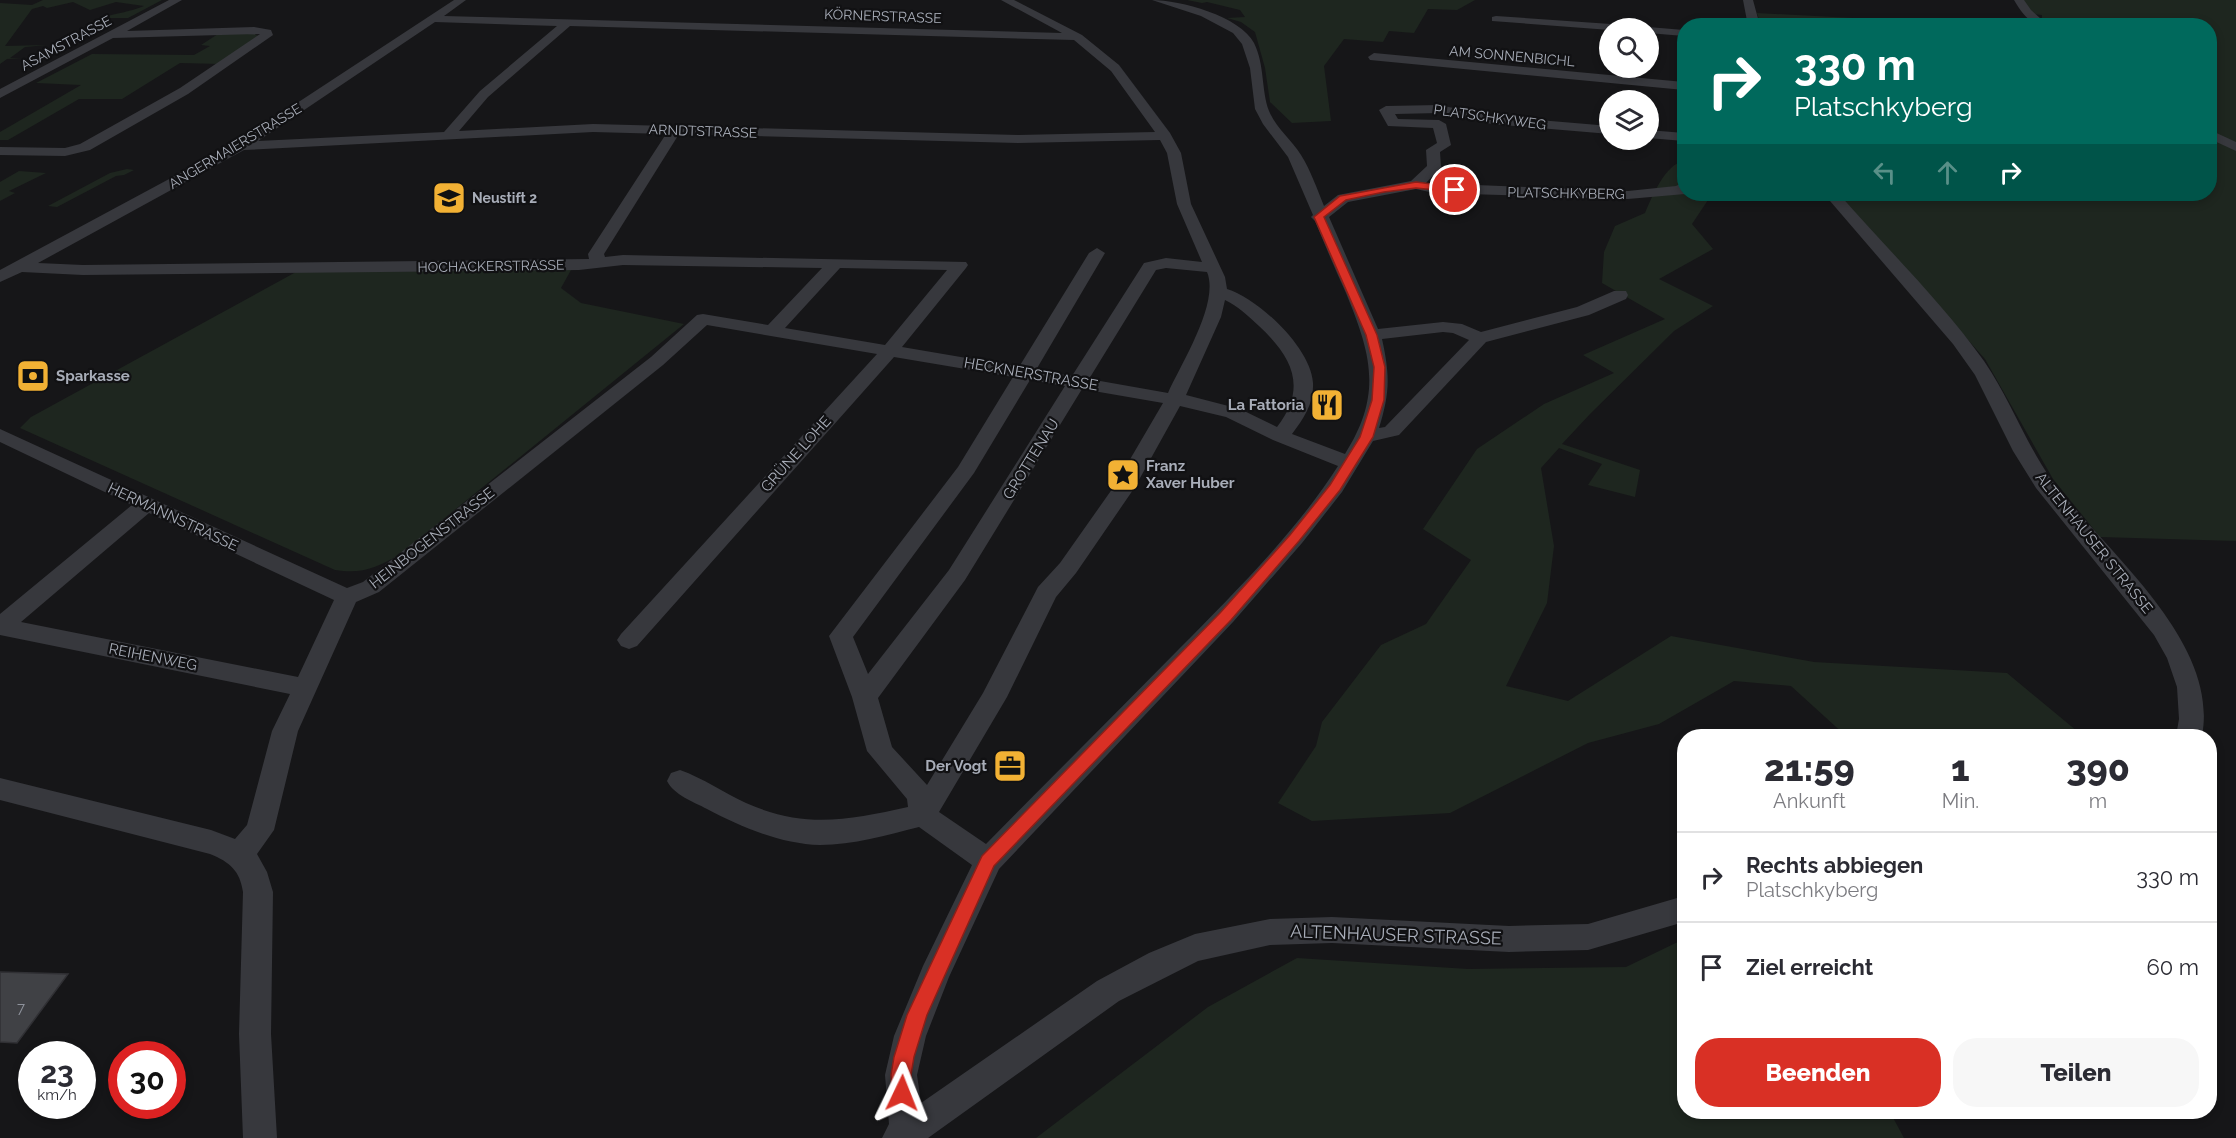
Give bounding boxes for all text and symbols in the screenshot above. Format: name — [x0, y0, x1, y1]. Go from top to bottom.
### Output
street label: KÖRNERSTRASSE — [824, 4, 942, 26]
street label: ASAMSTRASSE — [18, 12, 114, 74]
map controls — [1599, 18, 1659, 150]
button: search — [1599, 18, 1659, 78]
text: 330 m — [1794, 41, 1916, 90]
icon: right — [1695, 42, 1773, 120]
street label: AM SONNENBICHL — [1448, 43, 1576, 69]
button: layers — [1599, 90, 1659, 150]
text: Platschkyberg — [1794, 91, 1973, 122]
street label: ANGERMAIERSTRASSE — [166, 100, 304, 192]
street label: PLATSCHKYWEG — [1433, 101, 1547, 133]
street label: ARNDTSTRASSE — [648, 121, 758, 141]
icon: left — [1868, 156, 1901, 189]
icon: ahead — [1931, 156, 1964, 189]
icon: right — [1994, 156, 2027, 189]
pin — [1429, 164, 1480, 215]
icon: arrive — [1438, 173, 1471, 206]
school or university icon: Neustift 2 — [431, 180, 467, 216]
street label: PLATSCHKYBERG — [1507, 184, 1625, 202]
place label: Neustift 2 — [472, 190, 537, 206]
street label: HOCHACKERSTRASSE — [417, 257, 565, 275]
street label: HECKNERSTRASSE — [963, 353, 1099, 395]
bank icon: Sparkasse — [15, 358, 51, 394]
place label: Sparkasse — [56, 367, 130, 385]
restaurant icon: La Fattoria — [1309, 387, 1345, 423]
place label: La Fattoria — [1228, 396, 1304, 414]
street label: GRÜNE LOHE — [756, 412, 835, 496]
street label: GROTTENAU — [999, 415, 1063, 503]
place icon: Franz Xaver Huber — [1105, 457, 1141, 493]
place label: Franz Xaver Huber — [1145, 457, 1235, 492]
street label: ALTENHAUSER STRASSE — [2032, 469, 2156, 617]
street label: HERMANNSTRASSE — [105, 479, 241, 555]
street label: HEINBOGENSTRASSE — [366, 484, 498, 592]
street label: REIHENWEG — [107, 640, 199, 674]
text: 21:59 — [1764, 747, 1855, 789]
text: 1 — [1951, 747, 1970, 789]
text: 390 — [2066, 747, 2130, 789]
office icon: Der Vogt — [992, 748, 1028, 784]
place label: Der Vogt — [925, 757, 987, 775]
text: Ankunft — [1773, 789, 1846, 813]
text: Min. — [1942, 789, 1979, 813]
text: m — [2089, 789, 2107, 813]
text: Rechts abbiegen — [1746, 852, 1923, 878]
icon: right — [1695, 861, 1728, 894]
text: 330 m — [2136, 864, 2199, 890]
text: Platschkyberg — [1746, 878, 1878, 902]
street label: ALTENHAUSER STRASSE — [1290, 920, 1502, 949]
icon: arrive — [1695, 951, 1728, 984]
text: Ziel erreicht — [1746, 954, 1873, 980]
text: 60 m — [2146, 954, 2199, 980]
house number: 7 — [17, 999, 25, 1017]
button: Beenden — [1695, 1038, 1941, 1107]
button: Teilen — [1953, 1038, 2199, 1107]
speed limit sign: 30 — [108, 1041, 186, 1119]
text: 23 — [40, 1055, 74, 1090]
position arrow — [870, 1061, 934, 1125]
text: km/h — [37, 1086, 77, 1104]

